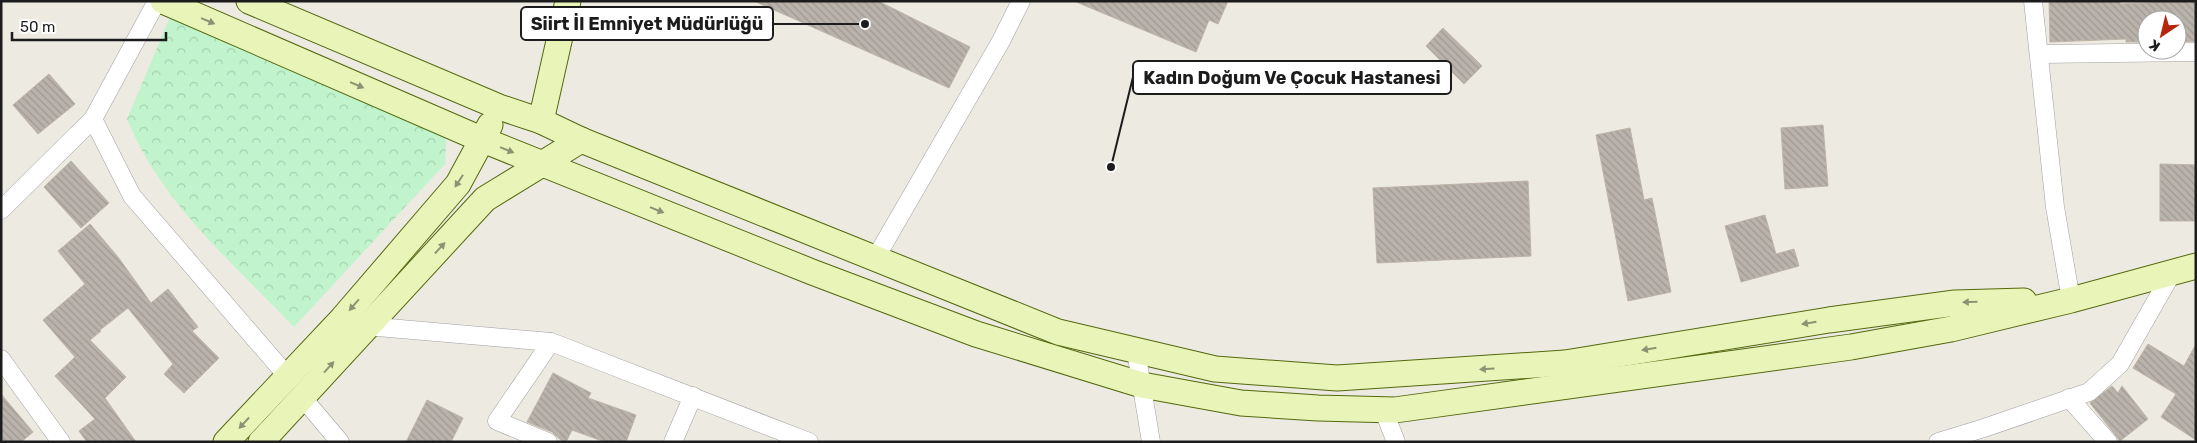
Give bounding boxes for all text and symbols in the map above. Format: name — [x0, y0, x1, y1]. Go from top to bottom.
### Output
callout: Siirt İl Emniyet Müdürlüğü — [521, 7, 773, 40]
scale bar — [12, 10, 166, 42]
north arrow — [2137, 10, 2187, 60]
text: Siirt İl Emniyet Müdürlüğü — [531, 13, 763, 35]
one-way arrow — [201, 17, 215, 25]
text: 50 m — [20, 18, 55, 36]
text: K — [2146, 35, 2164, 55]
callout: Kadın Doğum Ve Çocuk Hastanesi — [1133, 61, 1451, 94]
text: Kadın Doğum Ve Çocuk Hastanesi — [1143, 67, 1441, 89]
one-way arrow — [350, 82, 364, 90]
one-way arrow — [499, 146, 514, 154]
one-way arrow — [454, 174, 464, 187]
one-way arrow — [650, 206, 665, 214]
one-way arrow — [434, 242, 446, 254]
one-way arrow — [349, 298, 360, 311]
one-way arrow — [1962, 298, 1978, 306]
one-way arrow — [1801, 320, 1817, 328]
one-way arrow — [1640, 346, 1656, 354]
one-way arrow — [323, 361, 335, 373]
one-way arrow — [1479, 365, 1495, 373]
one-way arrow — [238, 417, 250, 429]

